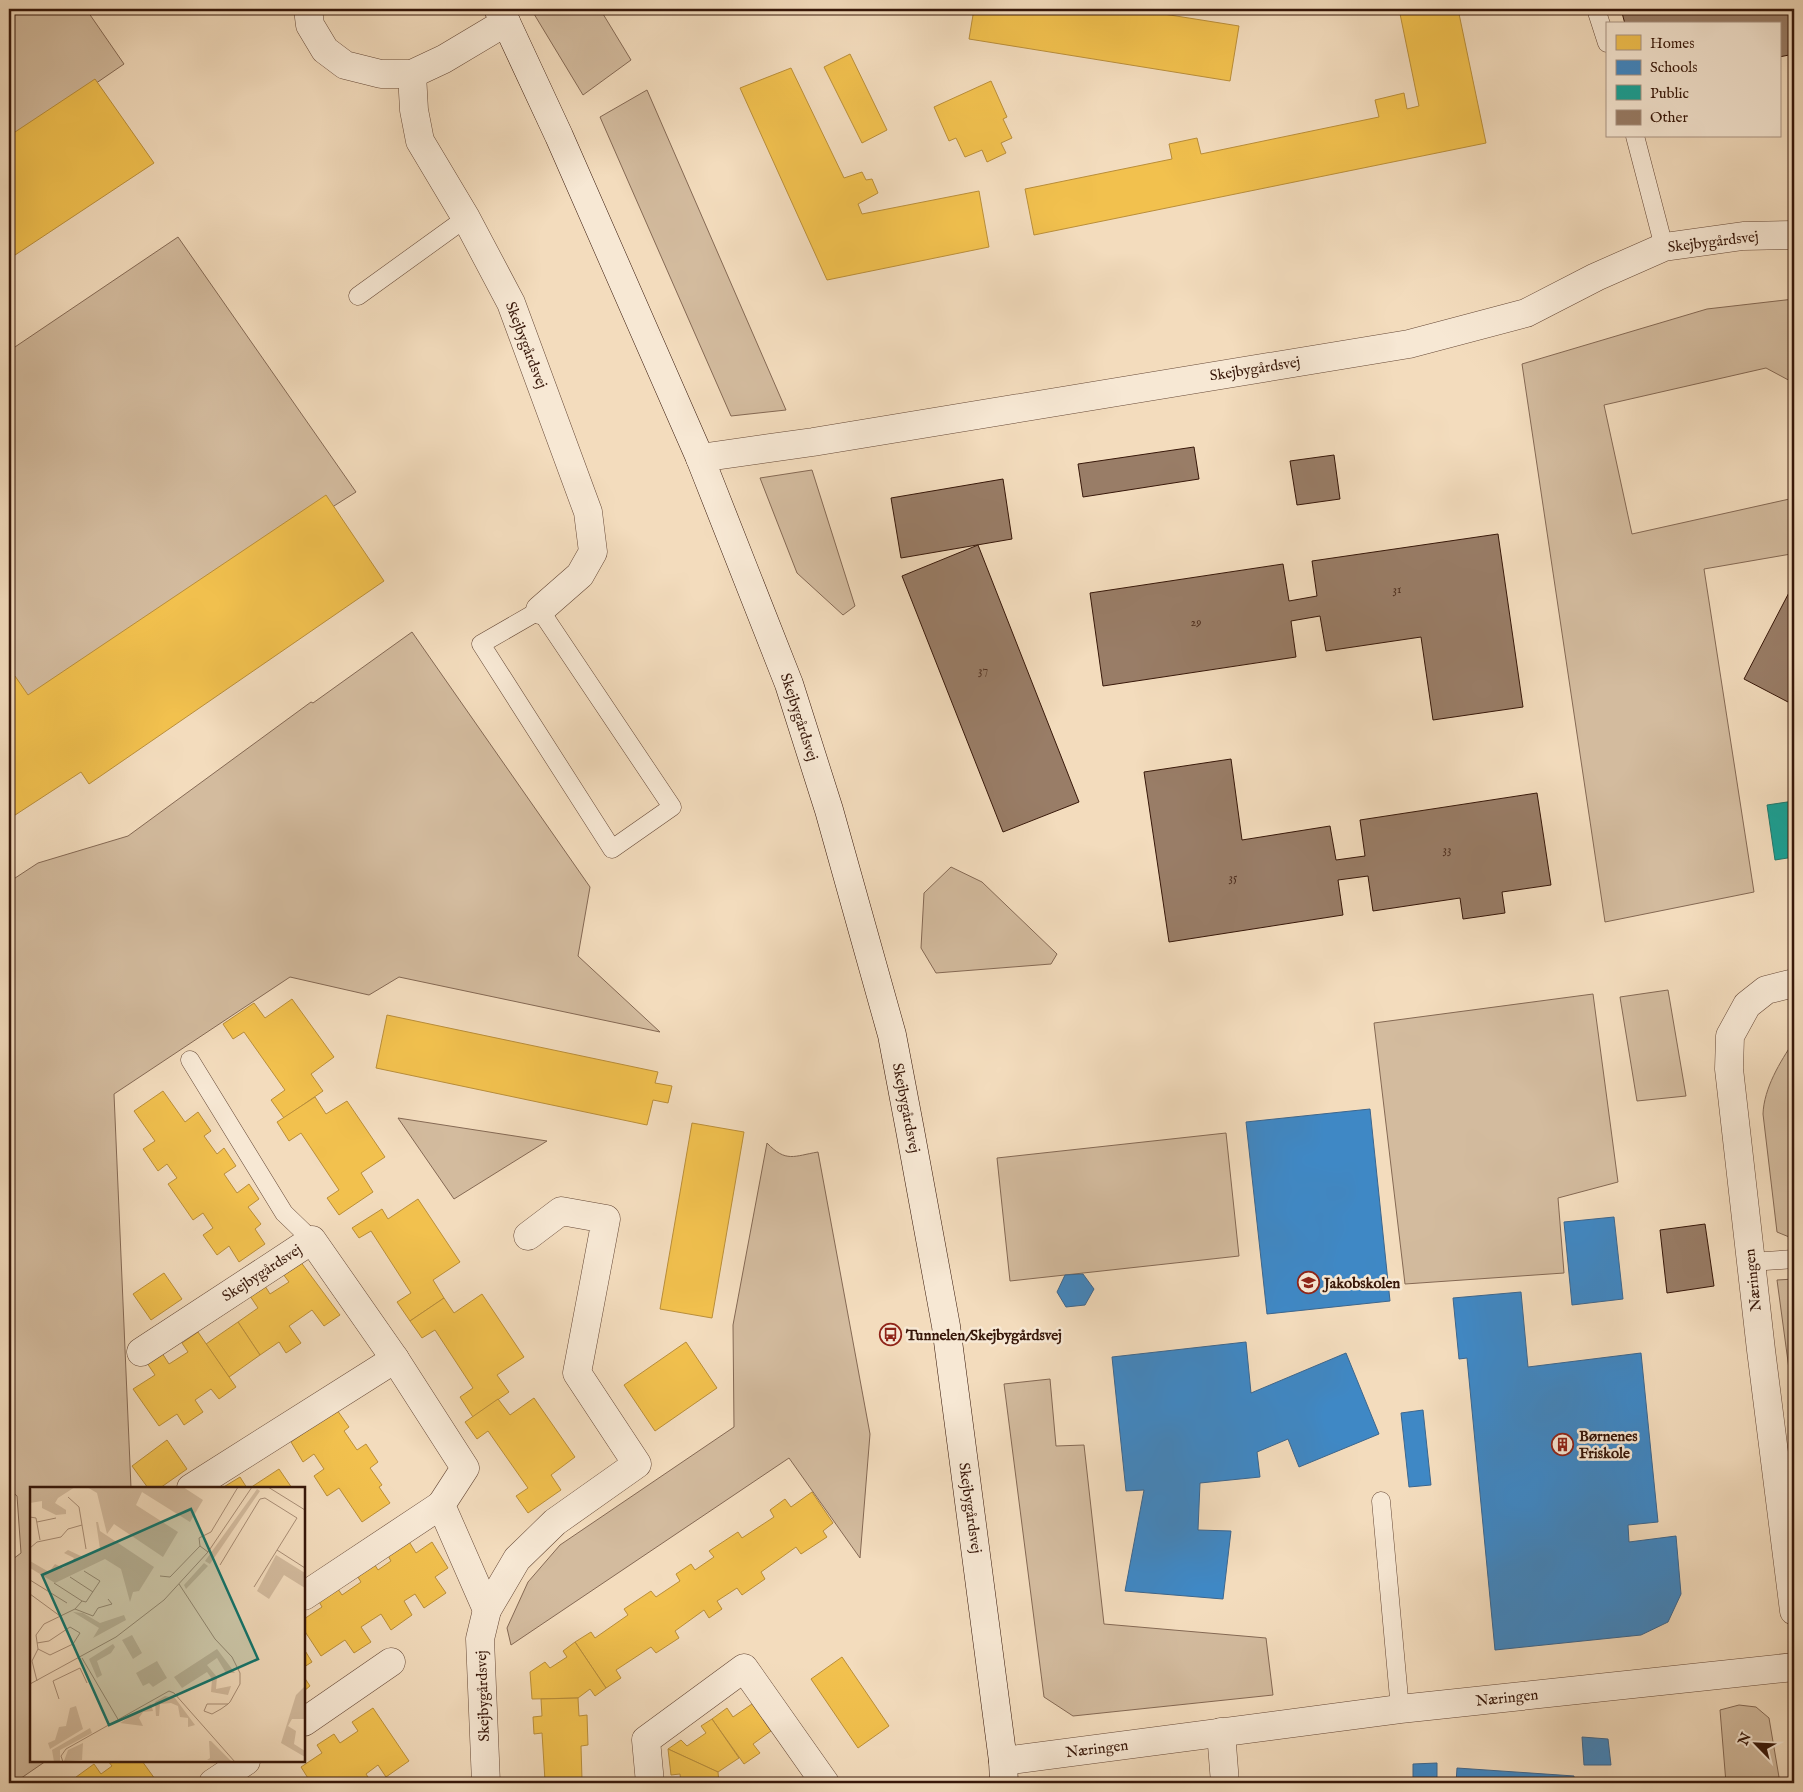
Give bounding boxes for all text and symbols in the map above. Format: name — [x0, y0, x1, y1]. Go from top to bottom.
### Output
legend — [1606, 22, 1780, 138]
text: Homes — [1650, 34, 1694, 53]
text: Schools — [1650, 58, 1698, 77]
text: Public — [1650, 84, 1689, 103]
text: Other — [1650, 108, 1688, 127]
street label: Skejbygårdsvej — [1666, 227, 1760, 257]
street label: Skejbygårdsvej — [501, 299, 551, 391]
street label: Skejbygårdsvej — [1208, 352, 1302, 386]
house number: 31 — [1393, 582, 1401, 597]
house number: 29 — [1191, 615, 1201, 630]
house number: 37 — [978, 663, 988, 678]
street label: Skejbygårdsvej — [776, 671, 822, 763]
house number: 33 — [1443, 842, 1451, 857]
house number: 35 — [1229, 870, 1238, 885]
street label: Skejbygårdsvej — [888, 1061, 924, 1155]
street label: Skejbygårdsvej — [218, 1240, 306, 1306]
street label: Næringen — [1740, 1248, 1766, 1312]
school or university icon: Jakobskolen — [1296, 1271, 1320, 1295]
place label: Jakobskolen — [1322, 1274, 1400, 1293]
bus stop icon: Tunnelen/Skejbygårdsvej — [878, 1323, 902, 1347]
place label: Tunnelen/Skejbygårdsvej — [905, 1326, 1062, 1345]
place label: Børnenes Friskole — [1579, 1427, 1638, 1463]
building icon: Børnenes Friskole — [1551, 1433, 1575, 1457]
street label: Skejbygårdsvej — [954, 1461, 986, 1555]
inset map — [30, 1487, 305, 1762]
street label: Skejbygårdsvej — [472, 1650, 494, 1742]
street label: Næringen — [1475, 1685, 1539, 1711]
north arrow — [1730, 1720, 1780, 1770]
text: N — [1734, 1730, 1756, 1749]
street label: Næringen — [1065, 1736, 1129, 1762]

